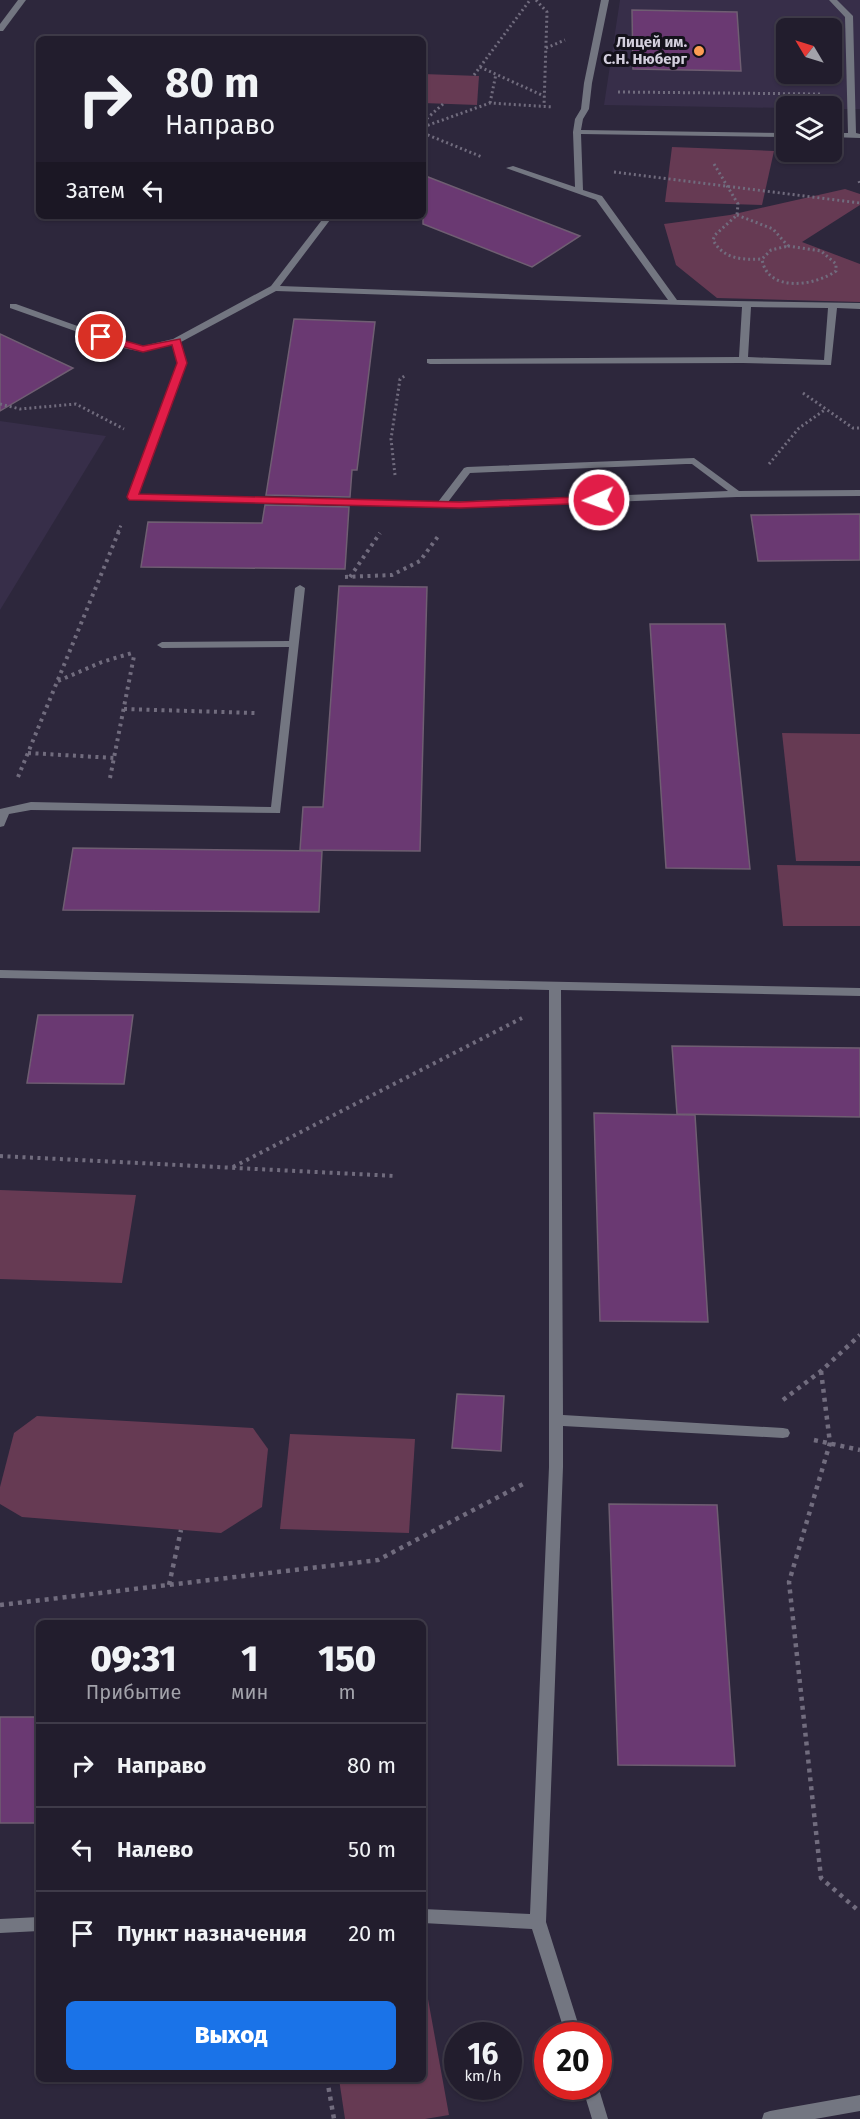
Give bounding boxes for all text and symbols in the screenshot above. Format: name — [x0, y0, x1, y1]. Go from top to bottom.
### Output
north arrow — [776, 18, 842, 84]
map controls — [776, 18, 842, 162]
place label: Лицей им. С.Н. Нюберг — [603, 33, 687, 68]
marker: Лицей им. С.Н. Нюберг — [692, 44, 706, 58]
text: 80 m — [165, 58, 259, 108]
icon: right — [66, 60, 144, 138]
button: layers — [776, 96, 842, 162]
text: Направо — [165, 109, 275, 141]
icon: left — [137, 174, 170, 207]
text: Затем — [66, 177, 125, 204]
pin — [75, 311, 126, 362]
icon: arrive — [84, 320, 117, 353]
position arrow — [567, 468, 631, 532]
text: 09:31 — [91, 1637, 177, 1681]
text: 1 — [241, 1637, 258, 1681]
text: 150 — [318, 1637, 376, 1681]
text: Прибытие — [86, 1680, 181, 1704]
text: мин — [231, 1680, 268, 1704]
text: m — [339, 1680, 356, 1704]
icon: right — [66, 1749, 99, 1782]
text: Направо — [117, 1752, 206, 1779]
text: 80 m — [347, 1752, 396, 1779]
icon: left — [66, 1833, 99, 1866]
text: Налево — [117, 1836, 193, 1863]
text: 50 m — [348, 1836, 396, 1863]
icon: arrive — [66, 1917, 99, 1950]
text: Пункт назначения — [117, 1920, 307, 1947]
text: 20 m — [348, 1920, 396, 1947]
button: Выход — [66, 2001, 396, 2070]
speed limit sign: 20 — [534, 2022, 612, 2100]
text: 16 — [468, 2036, 498, 2072]
text: km/h — [464, 2067, 502, 2085]

